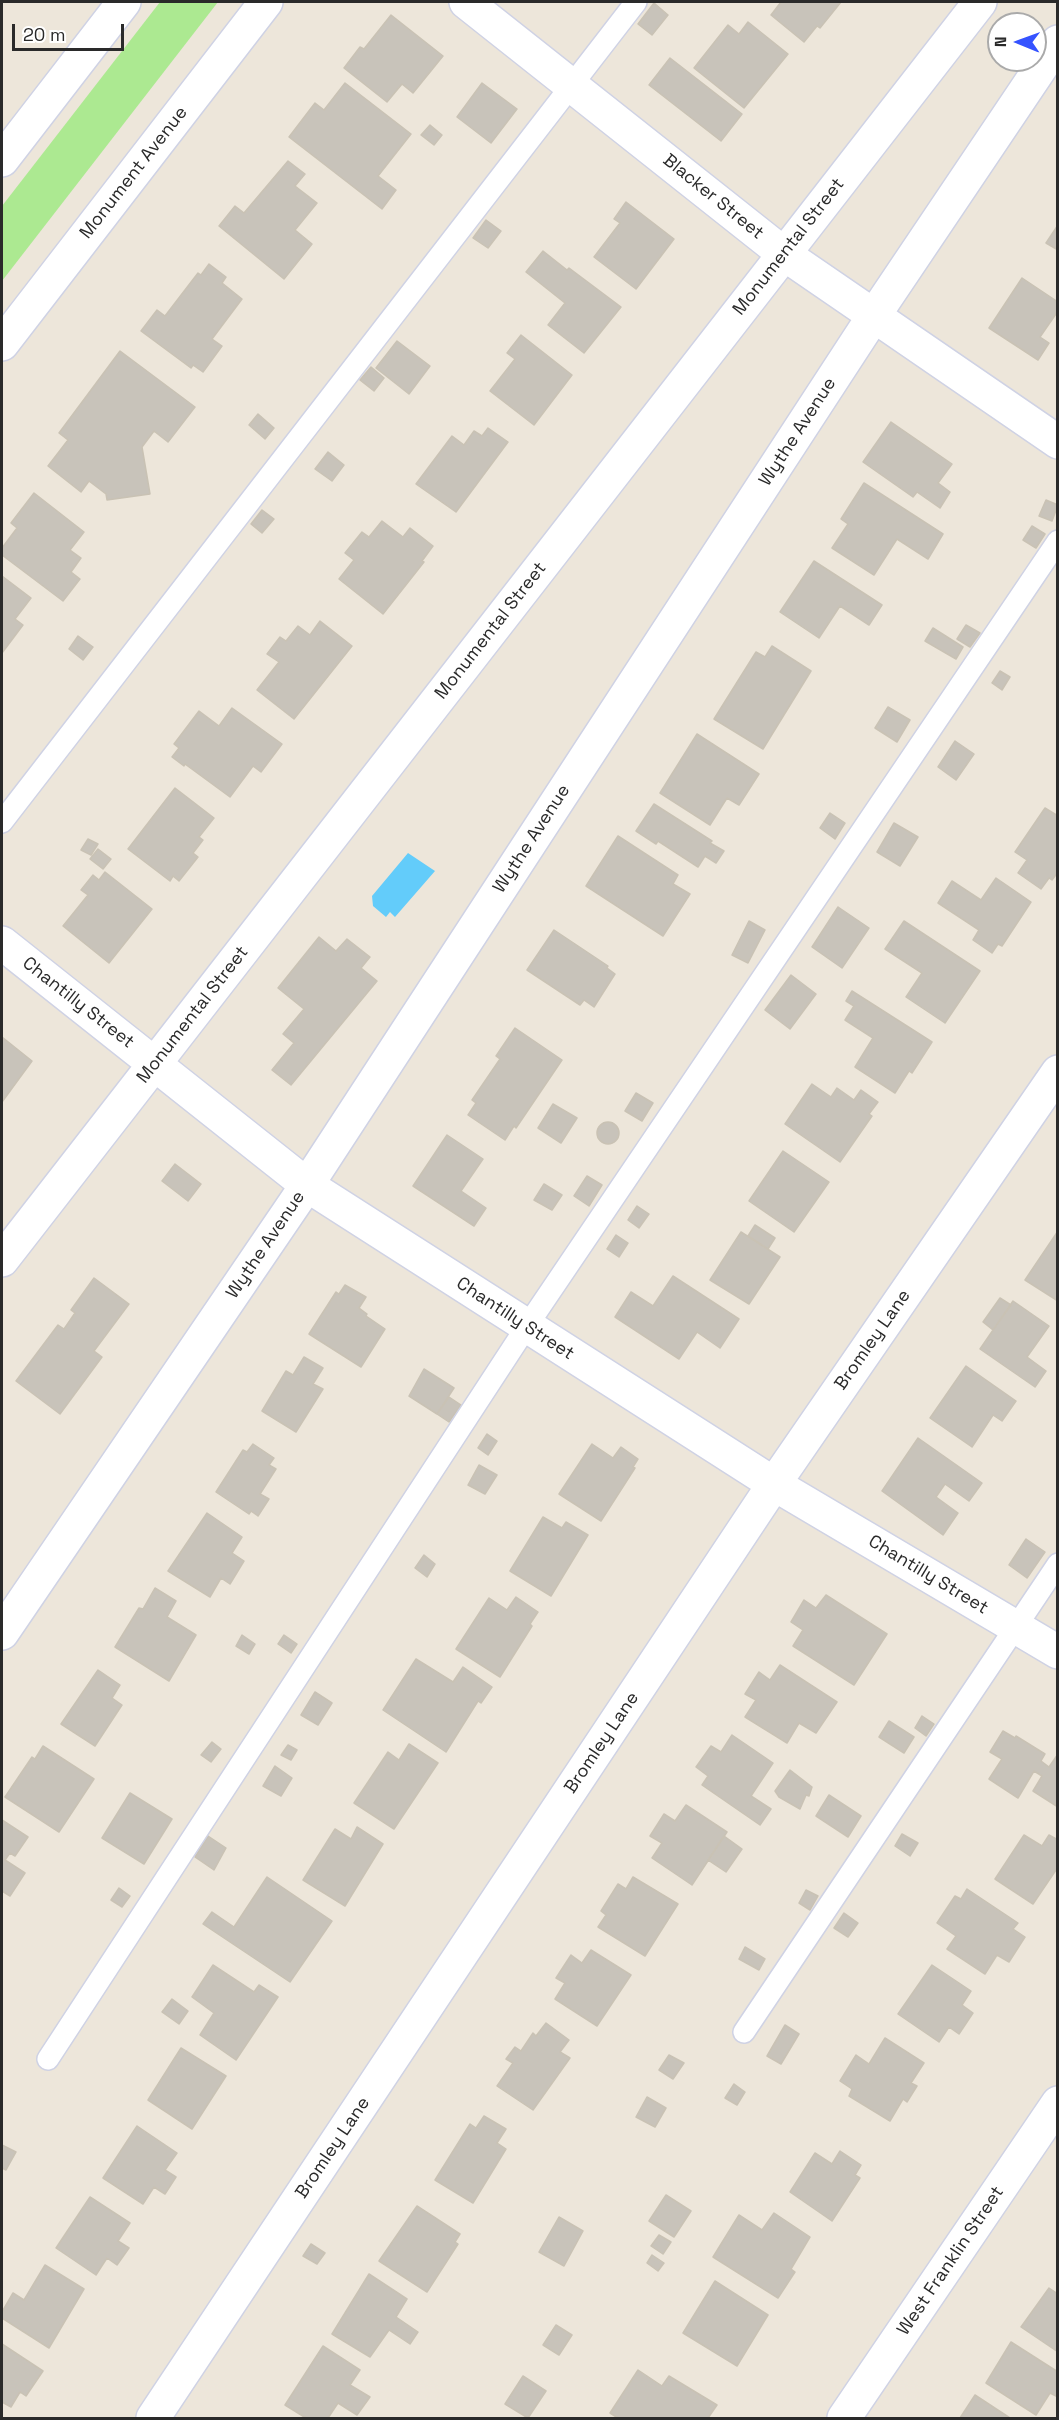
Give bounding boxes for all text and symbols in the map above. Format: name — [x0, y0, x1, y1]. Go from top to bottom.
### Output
scale bar — [15, 12, 128, 50]
north arrow — [987, 12, 1047, 72]
text: 20 m — [23, 23, 66, 46]
text: N — [990, 36, 1011, 47]
street label: Monument Avenue — [76, 103, 192, 243]
street label: Blacker Street — [658, 150, 768, 244]
street label: Monumental Street — [729, 174, 849, 320]
street label: Wythe Avenue — [755, 374, 841, 490]
street label: Monumental Street — [431, 558, 551, 704]
street label: Wythe Avenue — [489, 781, 575, 897]
street label: Monumental Street — [133, 942, 253, 1088]
street label: Chantilly Street — [18, 953, 138, 1053]
street label: Wythe Avenue — [222, 1187, 310, 1303]
street label: Chantilly Street — [452, 1273, 578, 1365]
street label: Bromley Lane — [830, 1286, 916, 1394]
street label: Chantilly Street — [864, 1531, 992, 1619]
street label: Bromley Lane — [560, 1688, 644, 1798]
street label: Bromley Lane — [291, 2093, 375, 2203]
street label: West Franklin Street — [893, 2182, 1009, 2340]

